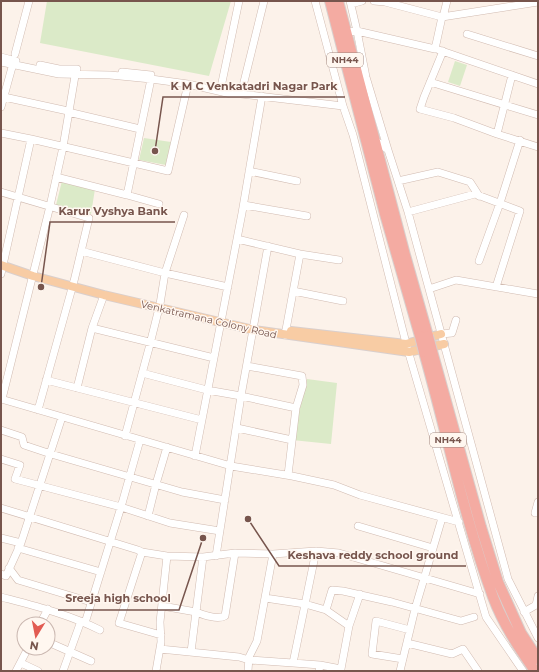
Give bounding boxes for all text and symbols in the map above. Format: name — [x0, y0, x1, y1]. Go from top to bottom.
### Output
road number: NH44 — [327, 53, 363, 67]
callout: K M C Venkatadri Nagar Park — [163, 74, 345, 97]
text: K M C Venkatadri Nagar Park — [171, 79, 338, 93]
callout: Karur Vyshya Bank — [50, 199, 175, 222]
text: Karur Vyshya Bank — [58, 204, 168, 218]
street label: Venkatramana Colony Road — [140, 297, 278, 341]
road number: NH44 — [430, 433, 466, 447]
callout: Keshava reddy school ground — [279, 543, 466, 566]
text: Keshava reddy school ground — [288, 548, 458, 562]
callout: Sreeja high school — [58, 587, 179, 610]
text: Sreeja high school — [65, 591, 171, 605]
north arrow — [16, 616, 56, 656]
text: N — [29, 638, 40, 654]

